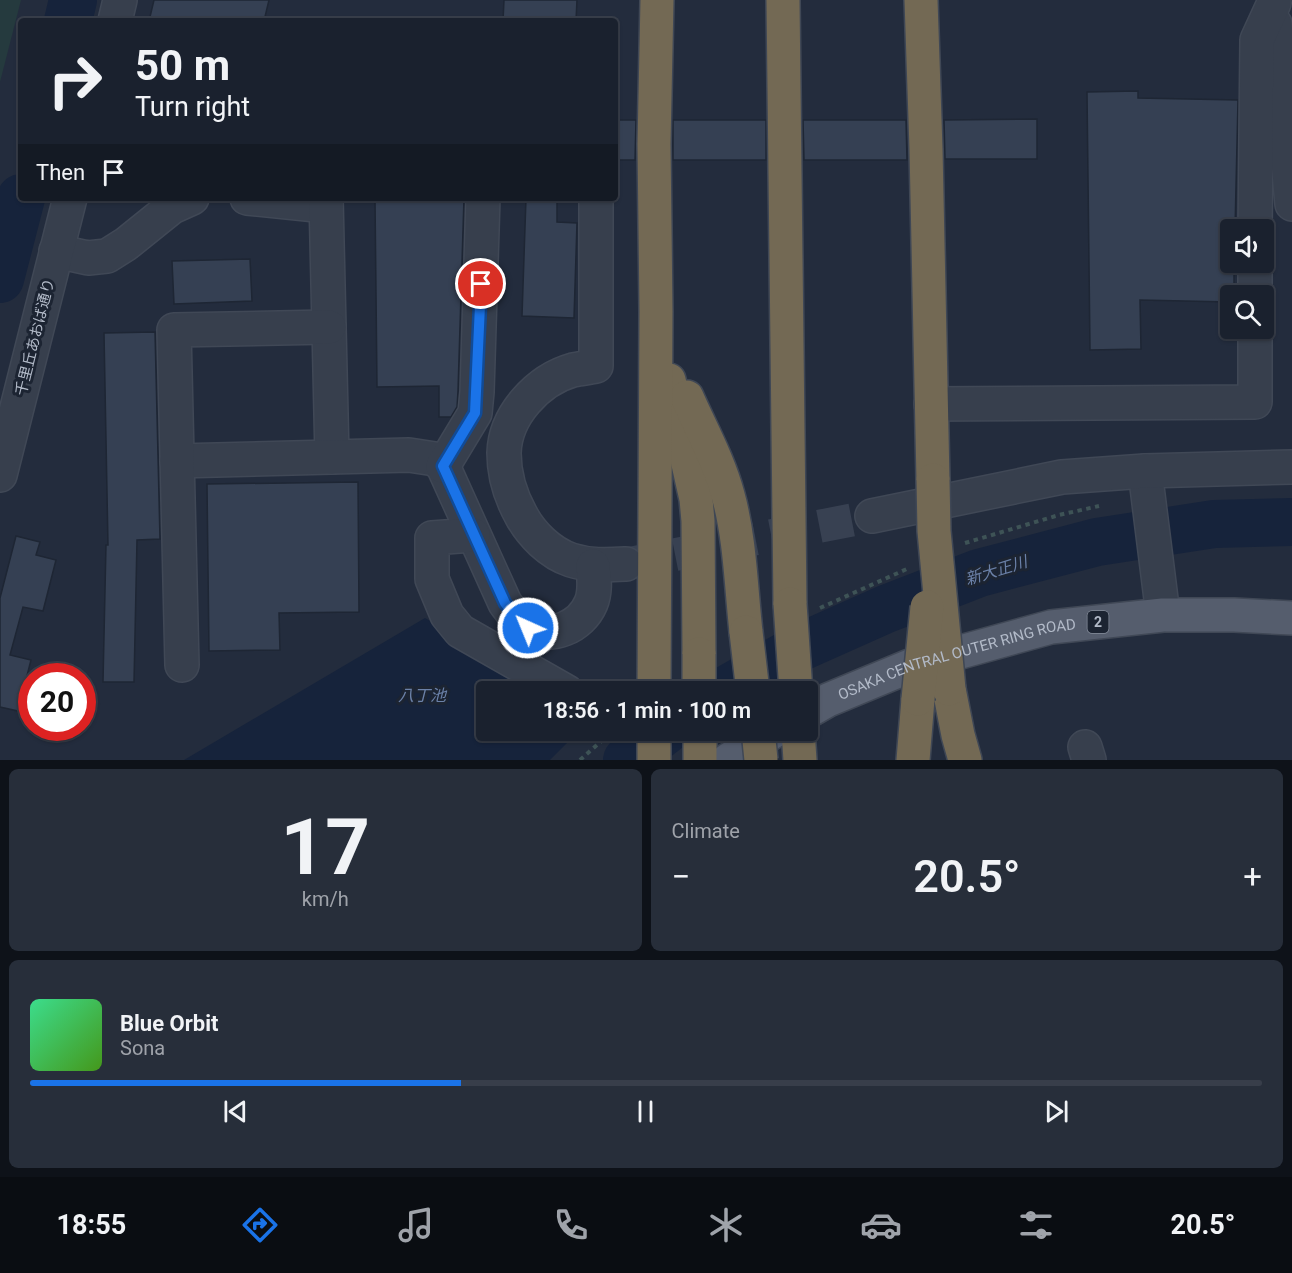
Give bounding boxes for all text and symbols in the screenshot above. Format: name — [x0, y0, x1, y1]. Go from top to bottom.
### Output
text: 50 m — [135, 41, 230, 90]
icon: right — [36, 42, 114, 120]
text: Turn right — [135, 91, 250, 123]
icon: arrive — [97, 156, 130, 189]
text: Then — [36, 160, 85, 185]
map controls — [1220, 219, 1274, 339]
button: sound — [1220, 219, 1274, 273]
pin — [455, 258, 506, 309]
icon: arrive — [464, 267, 497, 300]
street label: 千里丘あおば通り — [12, 277, 58, 397]
button: search — [1220, 285, 1274, 339]
water label: 新大正川 — [963, 551, 1031, 589]
position arrow — [496, 596, 560, 660]
road number: 2 — [1088, 611, 1108, 633]
street label: OSAKA CENTRAL OUTER RING ROAD — [835, 615, 1077, 704]
speed limit sign: 20 — [18, 663, 96, 741]
water label: 八丁池 — [398, 686, 448, 705]
text: 18:56 · 1 min · 100 m — [543, 698, 751, 723]
text: 17 — [280, 802, 370, 893]
text: Climate — [672, 819, 740, 843]
text: 20.5° — [913, 850, 1020, 903]
text: − — [672, 857, 690, 896]
text: + — [1243, 857, 1262, 896]
text: km/h — [302, 887, 349, 911]
text: Blue Orbit — [120, 1011, 218, 1036]
text: Sona — [120, 1036, 165, 1060]
icon: previous — [219, 1095, 252, 1128]
icon: pause — [629, 1095, 662, 1128]
icon: next — [1040, 1095, 1073, 1128]
icon: directions — [239, 1204, 281, 1246]
icon: music — [395, 1204, 437, 1246]
icon: phone — [550, 1204, 592, 1246]
icon: climate — [705, 1204, 747, 1246]
icon: car — [860, 1204, 902, 1246]
icon: filters — [1015, 1204, 1057, 1246]
text: 18:55 — [57, 1209, 126, 1241]
text: 20.5° — [1170, 1209, 1235, 1241]

